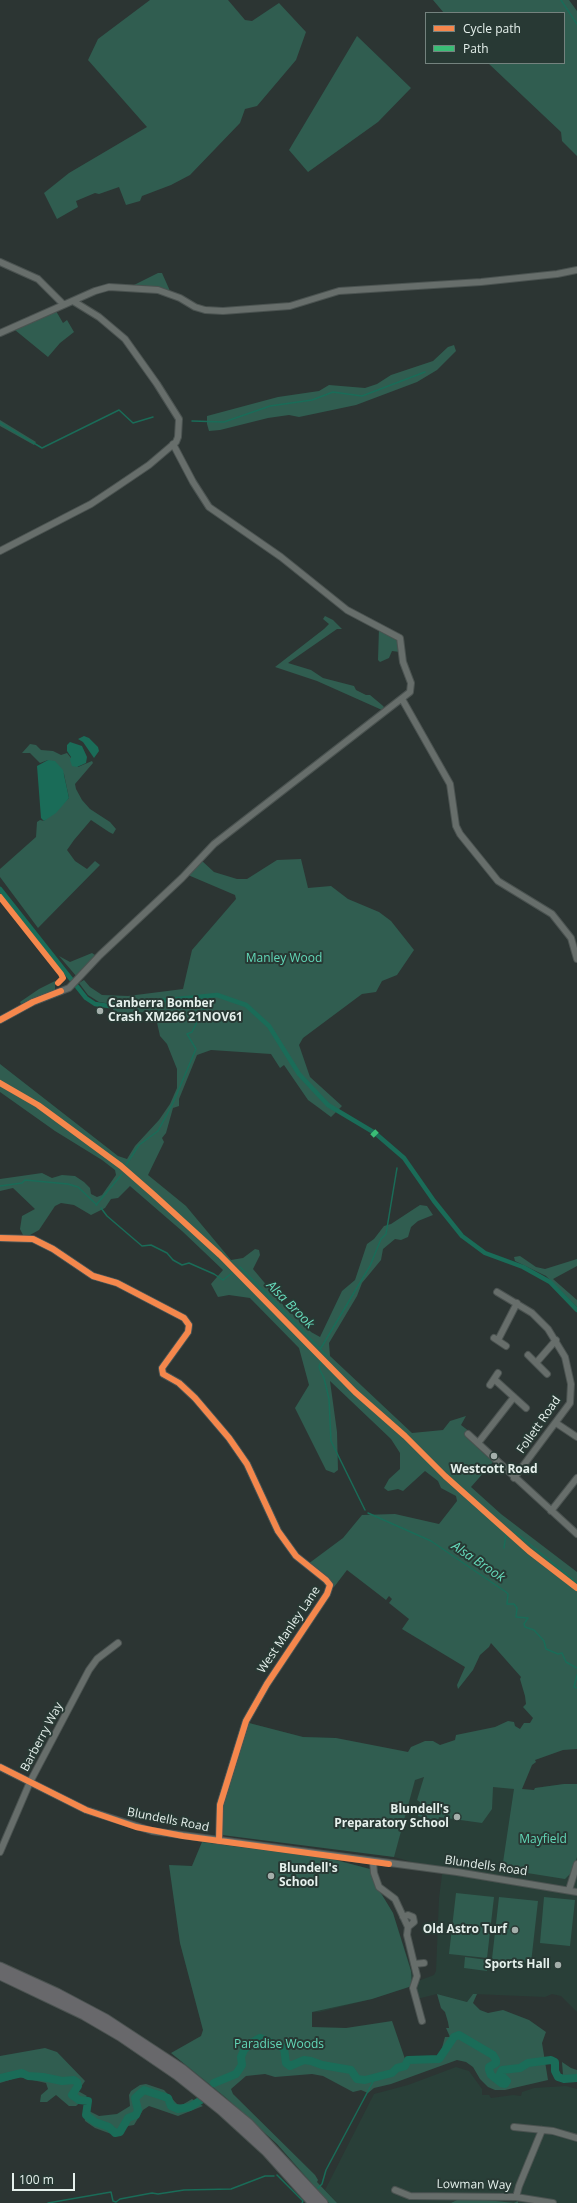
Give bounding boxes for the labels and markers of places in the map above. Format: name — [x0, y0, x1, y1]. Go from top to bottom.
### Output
place label: Canberra Bomber Crash XM266 21NOV61 — [108, 997, 243, 1025]
marker: Canberra Bomber Crash XM266 21NOV61 — [95, 1006, 105, 1016]
marker: Westcott Road — [489, 1451, 499, 1461]
place label: Westcott Road — [450, 1463, 538, 1477]
place label: Blundell's Preparatory School — [334, 1803, 449, 1831]
marker: Blundell's Preparatory School — [452, 1812, 462, 1822]
place label: Blundell's School — [279, 1862, 338, 1890]
marker: Blundell's School — [266, 1871, 276, 1881]
place label: Old Astro Turf — [423, 1923, 507, 1937]
marker: Old Astro Turf — [510, 1925, 520, 1935]
place label: Sports Hall — [485, 1958, 550, 1972]
marker: Sports Hall — [553, 1960, 563, 1970]

